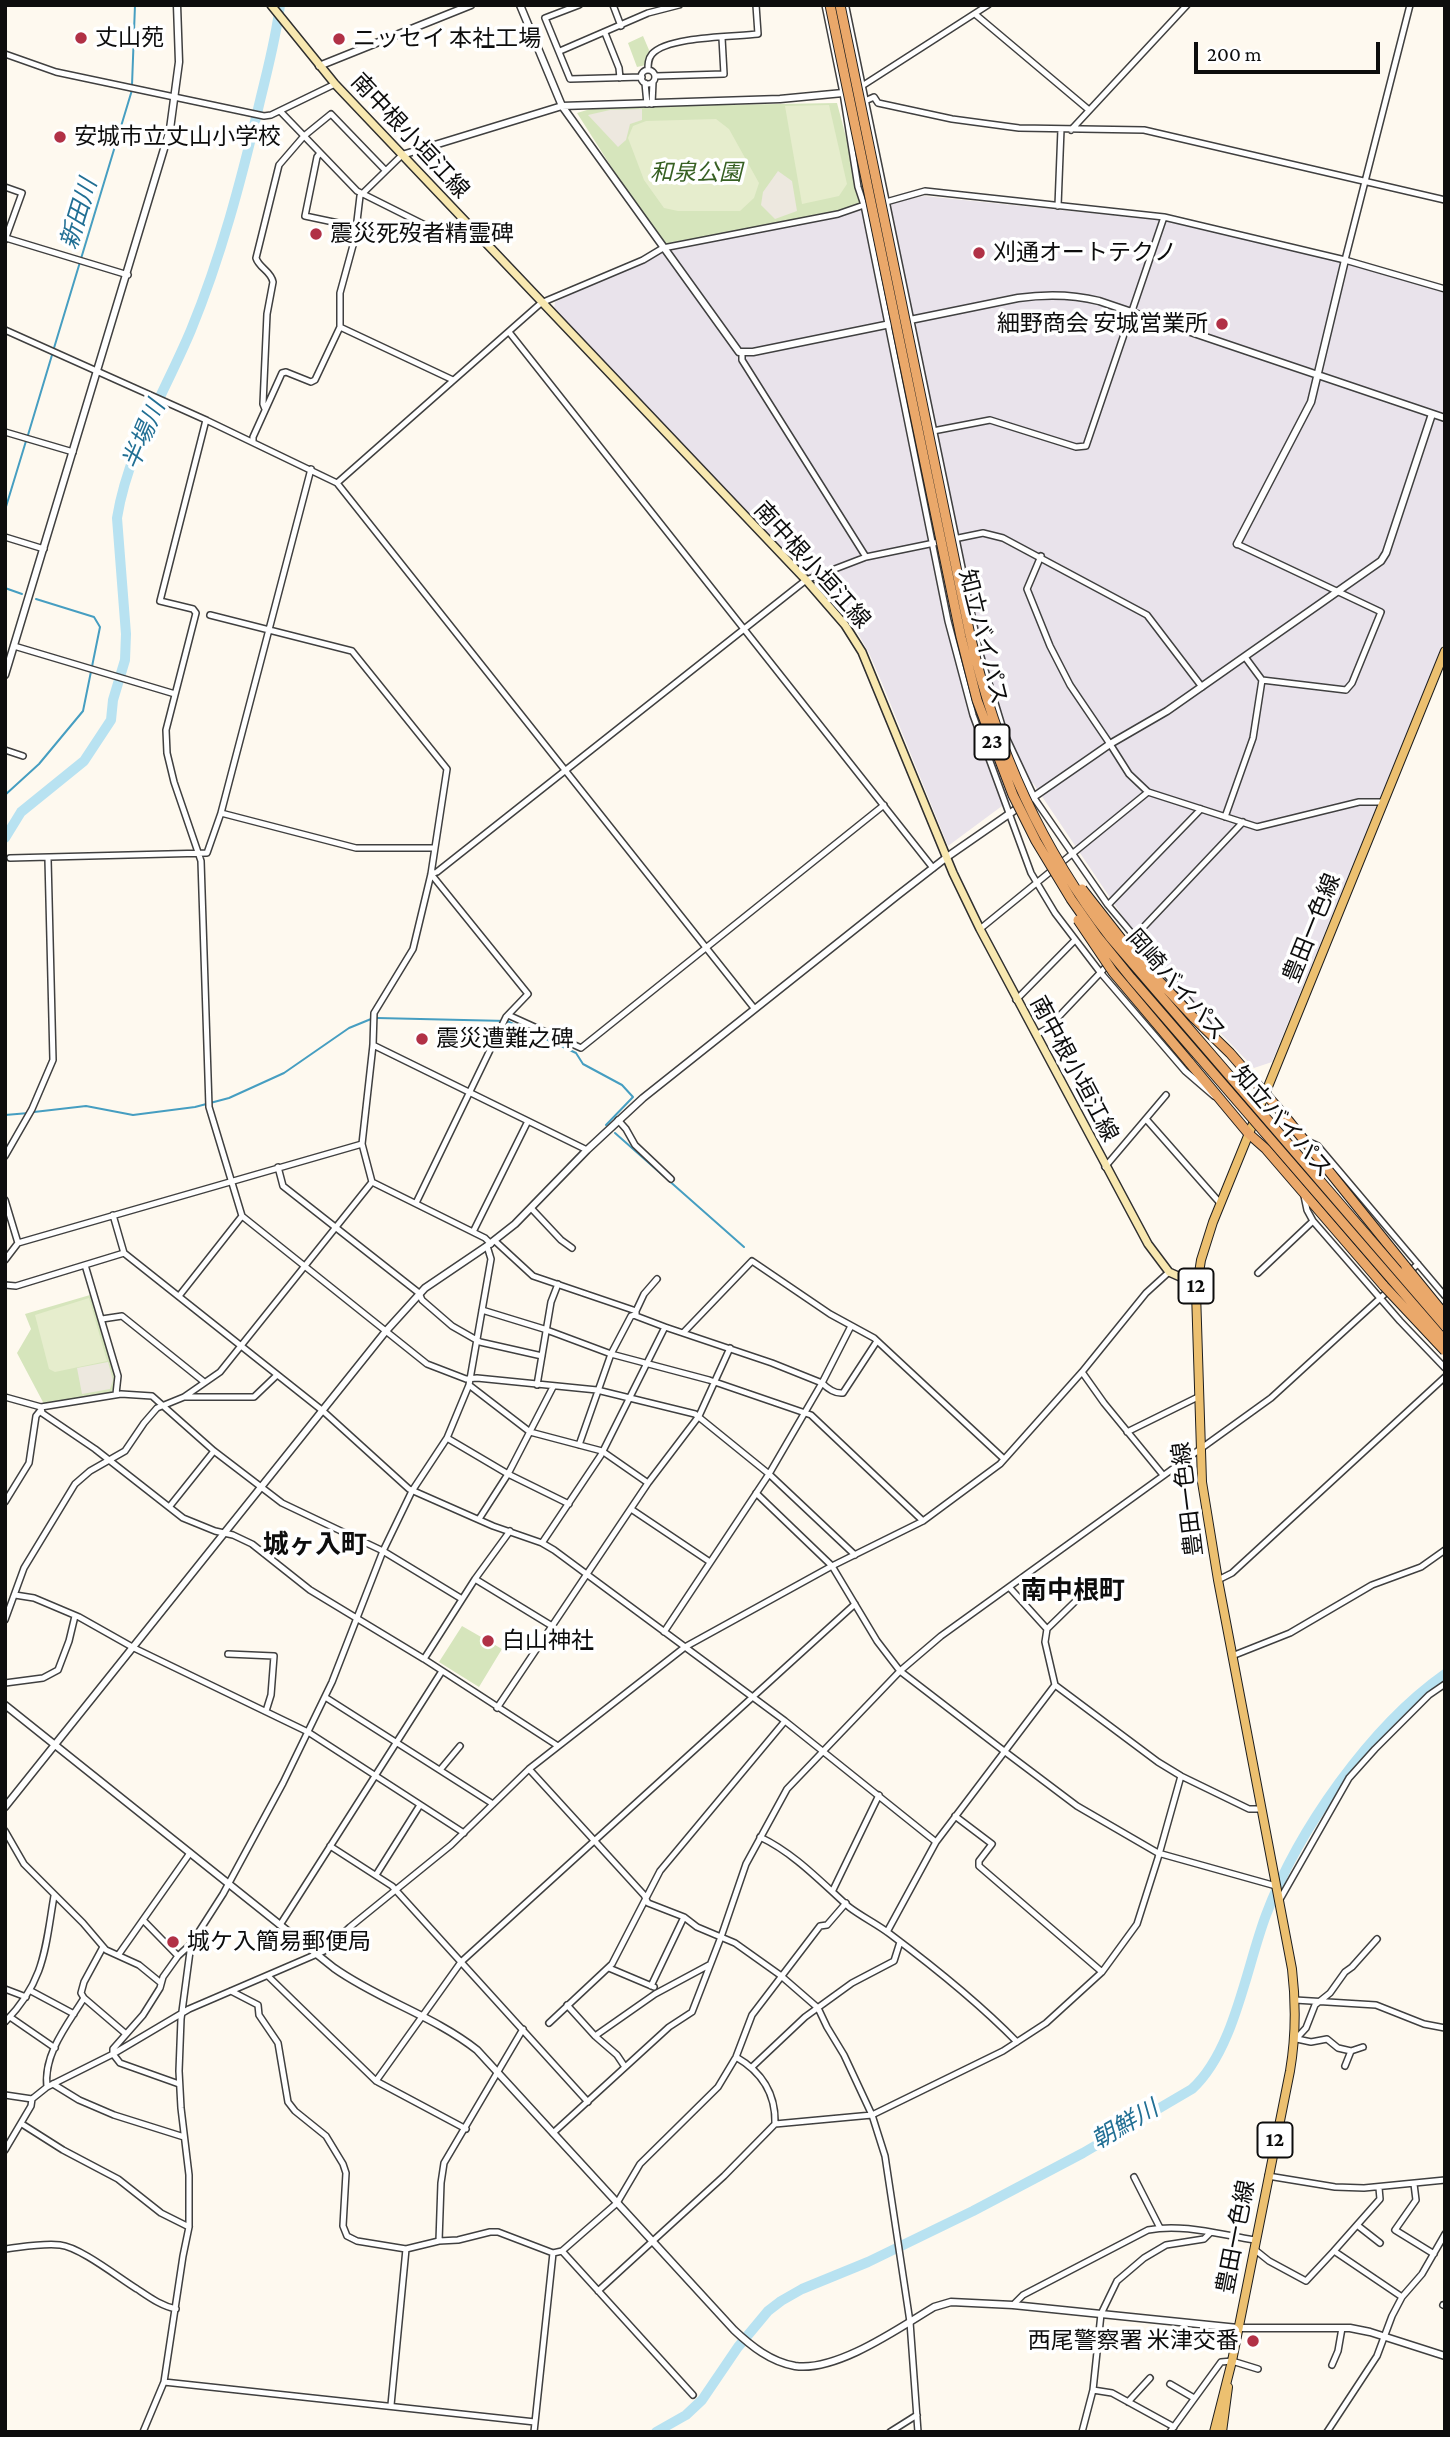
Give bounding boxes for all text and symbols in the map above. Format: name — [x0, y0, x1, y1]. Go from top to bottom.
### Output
place label: 丈山苑 — [95, 24, 164, 52]
place label: ニッセイ 本社工場 — [353, 25, 541, 53]
scale bar — [1198, 28, 1384, 72]
marker: 丈山苑 — [73, 30, 89, 46]
marker: ニッセイ 本社工場 — [331, 31, 347, 47]
text: 200 m — [1207, 42, 1262, 66]
street label: 南中根小垣江線 — [345, 68, 475, 204]
place label: 安城市立丈山小学校 — [74, 123, 281, 151]
marker: 安城市立丈山小学校 — [52, 129, 68, 145]
park label: 和泉公園 — [650, 159, 742, 187]
water label: 新田川 — [55, 175, 103, 253]
place label: 震災死歿者精霊碑 — [330, 220, 514, 248]
marker: 震災死歿者精霊碑 — [308, 226, 324, 242]
place label: 刈通オートテクノ — [993, 239, 1177, 267]
marker: 刈通オートテクノ — [971, 245, 987, 261]
place label: 細野商会 安城営業所 — [997, 310, 1208, 338]
marker: 細野商会 安城営業所 — [1214, 316, 1230, 332]
water label: 半場川 — [117, 396, 171, 474]
street label: 南中根小垣江線 — [748, 496, 876, 634]
street label: 知立バイパス — [953, 567, 1013, 707]
road number: 23 — [974, 724, 1010, 760]
street label: 豊田一色線 — [1278, 870, 1346, 986]
street label: 岡崎バイパス — [1120, 924, 1232, 1046]
street label: 南中根小垣江線 — [1024, 991, 1124, 1147]
place label: 震災遭難之碑 — [436, 1025, 574, 1053]
marker: 震災遭難之碑 — [414, 1031, 430, 1047]
street label: 知立バイパス — [1226, 1061, 1338, 1183]
road number: 12 — [1178, 1268, 1214, 1304]
street label: 豊田一色線 — [1167, 1440, 1209, 1558]
district label: 城ヶ入町 — [263, 1529, 367, 1561]
district label: 南中根町 — [1021, 1575, 1125, 1607]
place label: 白山神社 — [502, 1627, 594, 1655]
marker: 白山神社 — [480, 1633, 496, 1649]
place label: 城ケ入簡易郵便局 — [187, 1928, 371, 1956]
marker: 城ケ入簡易郵便局 — [165, 1934, 181, 1950]
water label: 朝鮮川 — [1087, 2095, 1163, 2155]
road number: 12 — [1258, 2122, 1292, 2158]
street label: 豊田一色線 — [1211, 2178, 1261, 2296]
place label: 西尾警察署 米津交番 — [1028, 2327, 1239, 2355]
marker: 西尾警察署 米津交番 — [1245, 2333, 1261, 2349]

